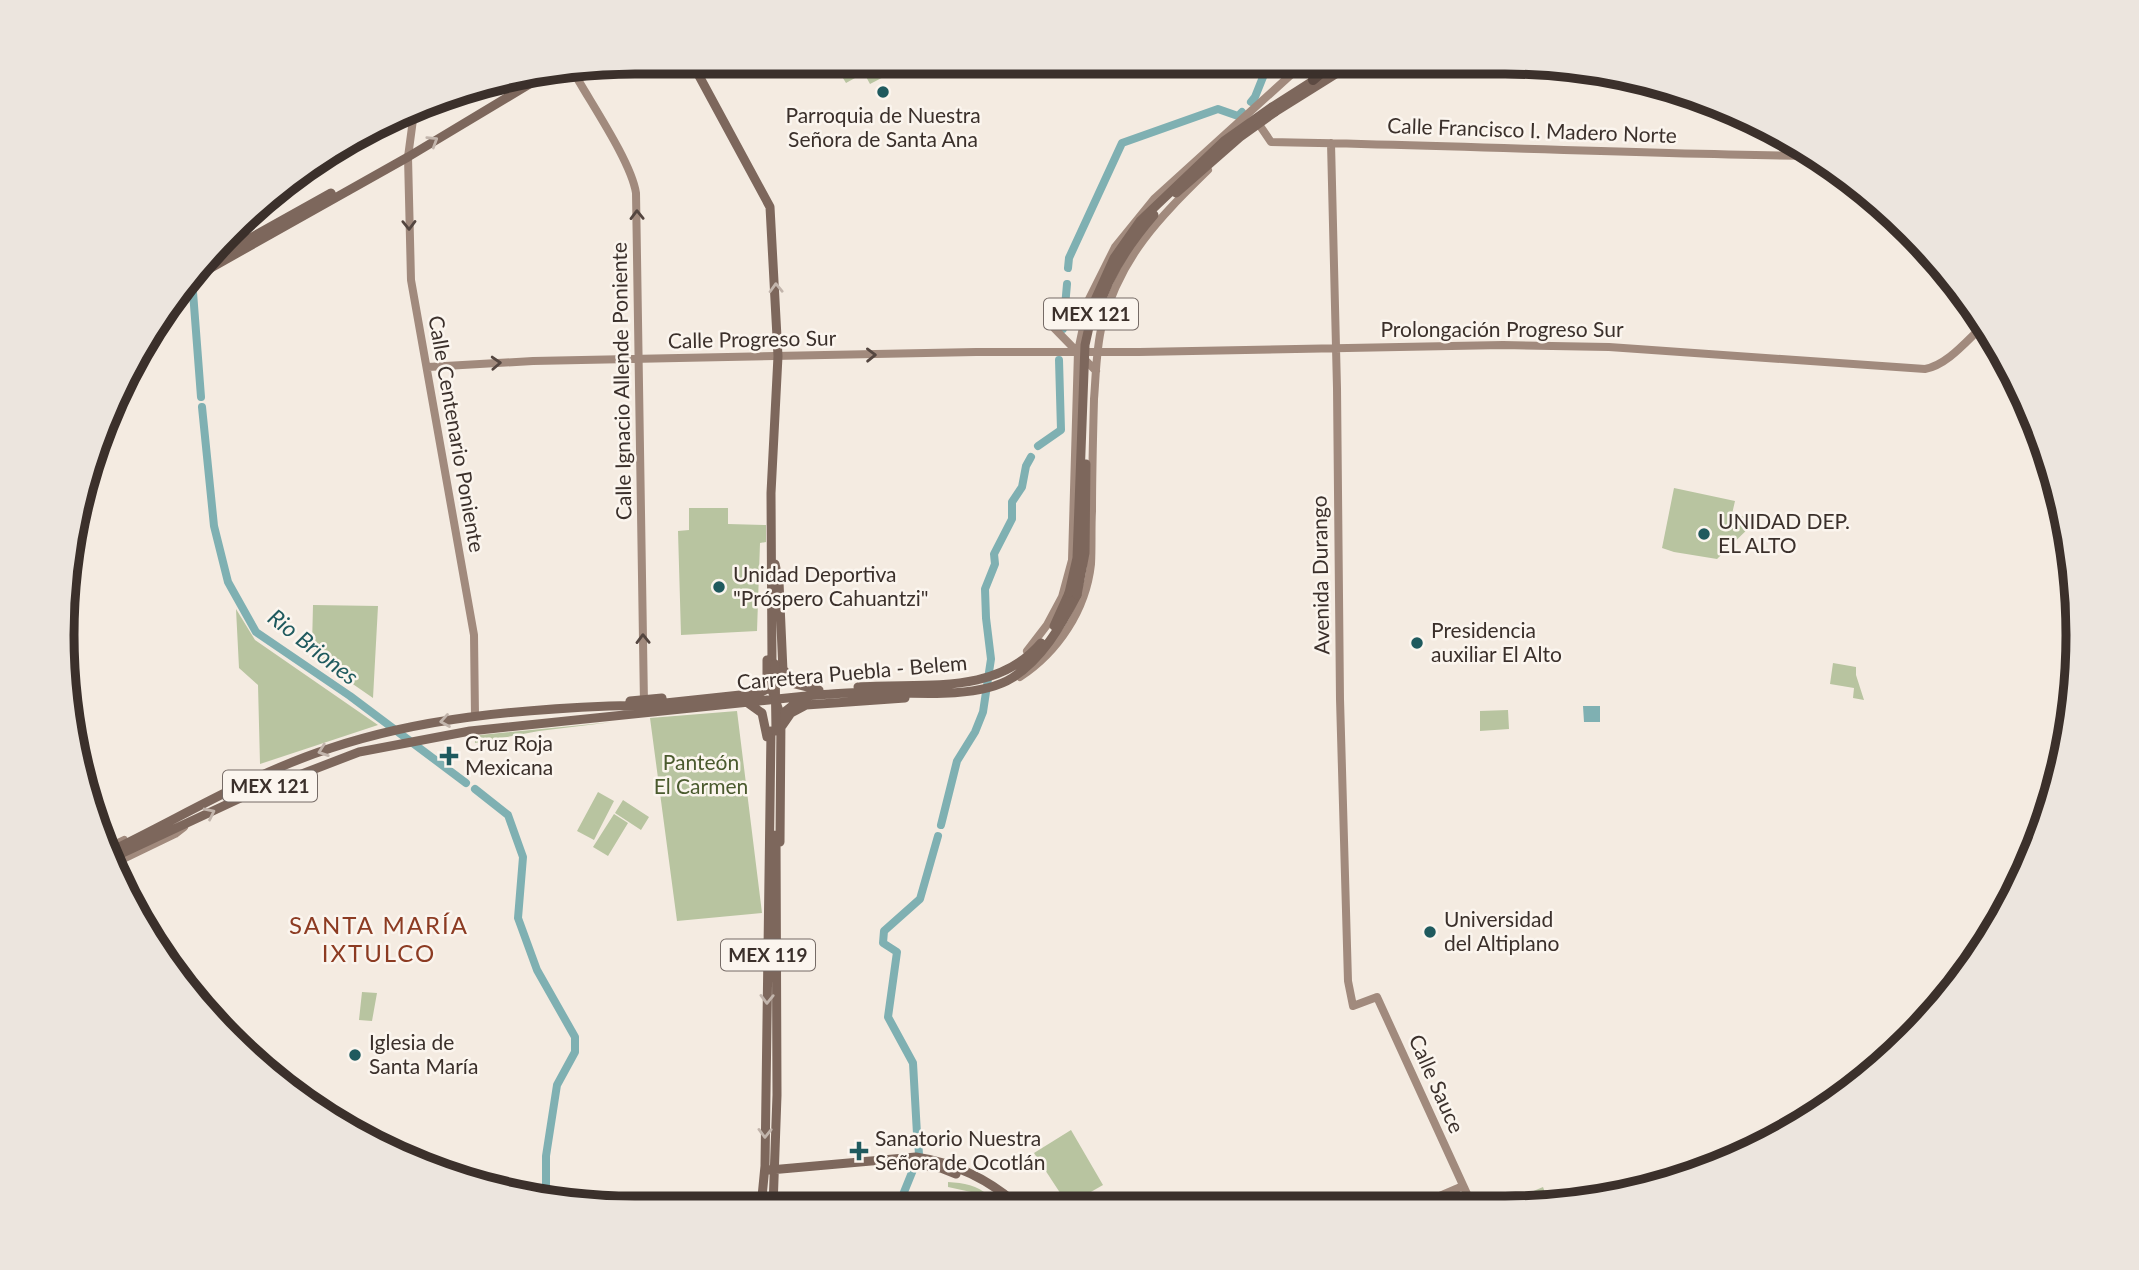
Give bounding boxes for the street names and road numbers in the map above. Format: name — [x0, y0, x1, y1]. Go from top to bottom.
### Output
street label: Calle Francisco I. Madero Norte — [1387, 112, 1677, 147]
street label: Calle Ignacio Allende Poniente — [606, 242, 635, 520]
road number: MEX 121 — [1044, 298, 1138, 330]
street label: Calle Centenario Poniente — [424, 313, 491, 554]
street label: Prolongación Progreso Sur — [1380, 316, 1624, 341]
street label: Calle Progreso Sur — [668, 325, 837, 352]
street label: Avenida Durango — [1306, 495, 1333, 655]
street label: Carretera Puebla - Belem — [736, 649, 968, 694]
road number: MEX 121 — [223, 771, 317, 802]
road number: MEX 119 — [721, 939, 815, 970]
street label: Calle Sauce — [1405, 1030, 1470, 1137]

